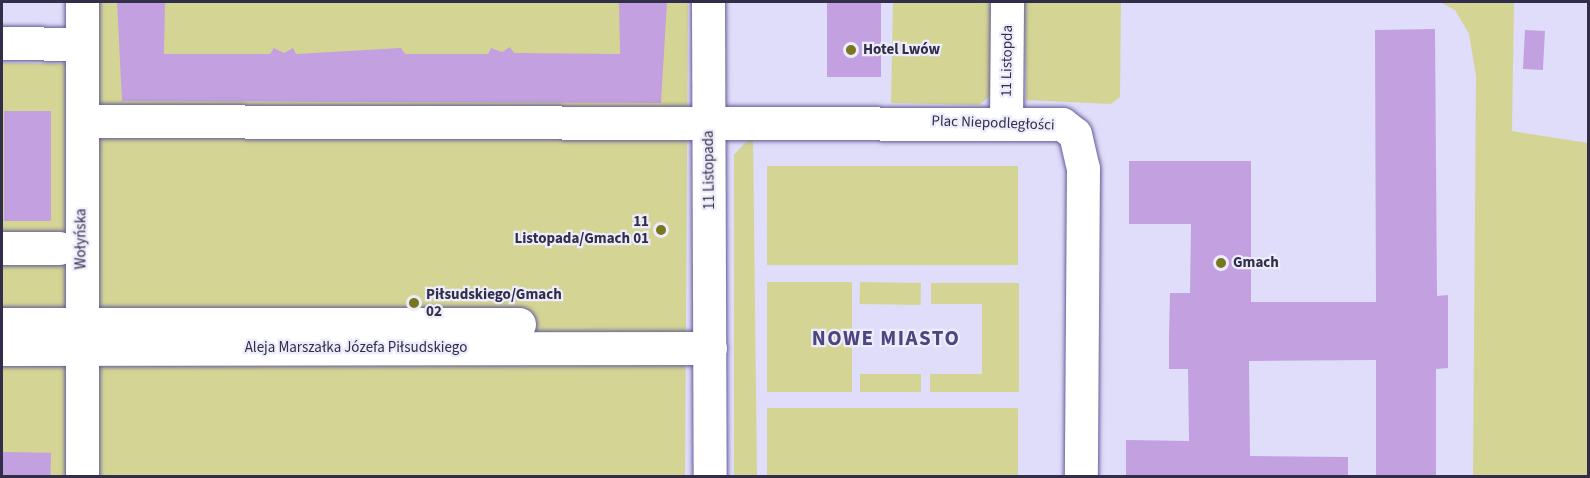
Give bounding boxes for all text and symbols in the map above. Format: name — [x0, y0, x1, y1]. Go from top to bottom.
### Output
street label: 11 Listopda — [997, 25, 1017, 97]
place label: Hotel Lwów — [863, 41, 940, 59]
marker: Hotel Lwów — [844, 43, 858, 57]
street label: Plac Niepodległości — [931, 112, 1055, 134]
street label: 11 Listopada — [699, 130, 719, 210]
street label: Wołyńska — [72, 209, 90, 269]
place label: 11 Listopada/Gmach 01 — [514, 212, 649, 247]
marker: 11 Listopada/Gmach 01 — [654, 223, 668, 237]
place label: Gmach — [1233, 254, 1279, 272]
marker: Gmach — [1214, 256, 1228, 270]
place label: Piłsudskiego/Gmach 02 — [426, 285, 562, 320]
marker: Piłsudskiego/Gmach 02 — [407, 296, 421, 310]
district label: NOWE MIASTO — [812, 325, 960, 351]
street label: Aleja Marszałka Józefa Piłsudskiego — [245, 339, 467, 357]

